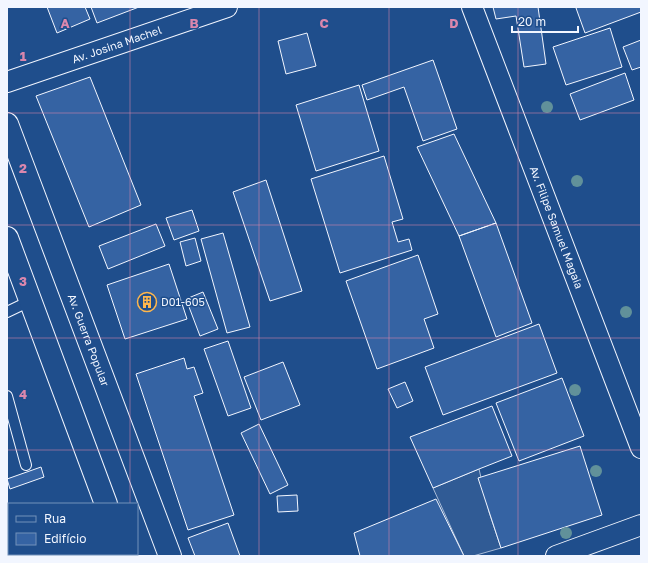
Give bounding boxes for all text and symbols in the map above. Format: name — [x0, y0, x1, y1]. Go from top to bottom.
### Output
scale bar — [512, 8, 578, 34]
text: 20 m — [518, 14, 546, 29]
text: A — [60, 15, 70, 31]
text: B — [189, 15, 199, 31]
text: C — [319, 15, 329, 31]
text: D — [449, 15, 459, 31]
street label: Av. Josina Machel — [70, 23, 164, 65]
text: 1 — [20, 48, 27, 64]
text: 2 — [19, 160, 27, 176]
street label: Av. Filipe Samuel Magaia — [528, 164, 586, 290]
text: 3 — [19, 273, 27, 289]
building icon: D01-605 — [136, 291, 158, 313]
street label: Av. Guerra Popular — [66, 292, 113, 389]
place label: D01-605 — [161, 295, 205, 308]
text: 4 — [19, 386, 27, 402]
legend — [8, 503, 138, 555]
text: Rua — [44, 511, 66, 526]
text: Edifício — [44, 531, 86, 546]

